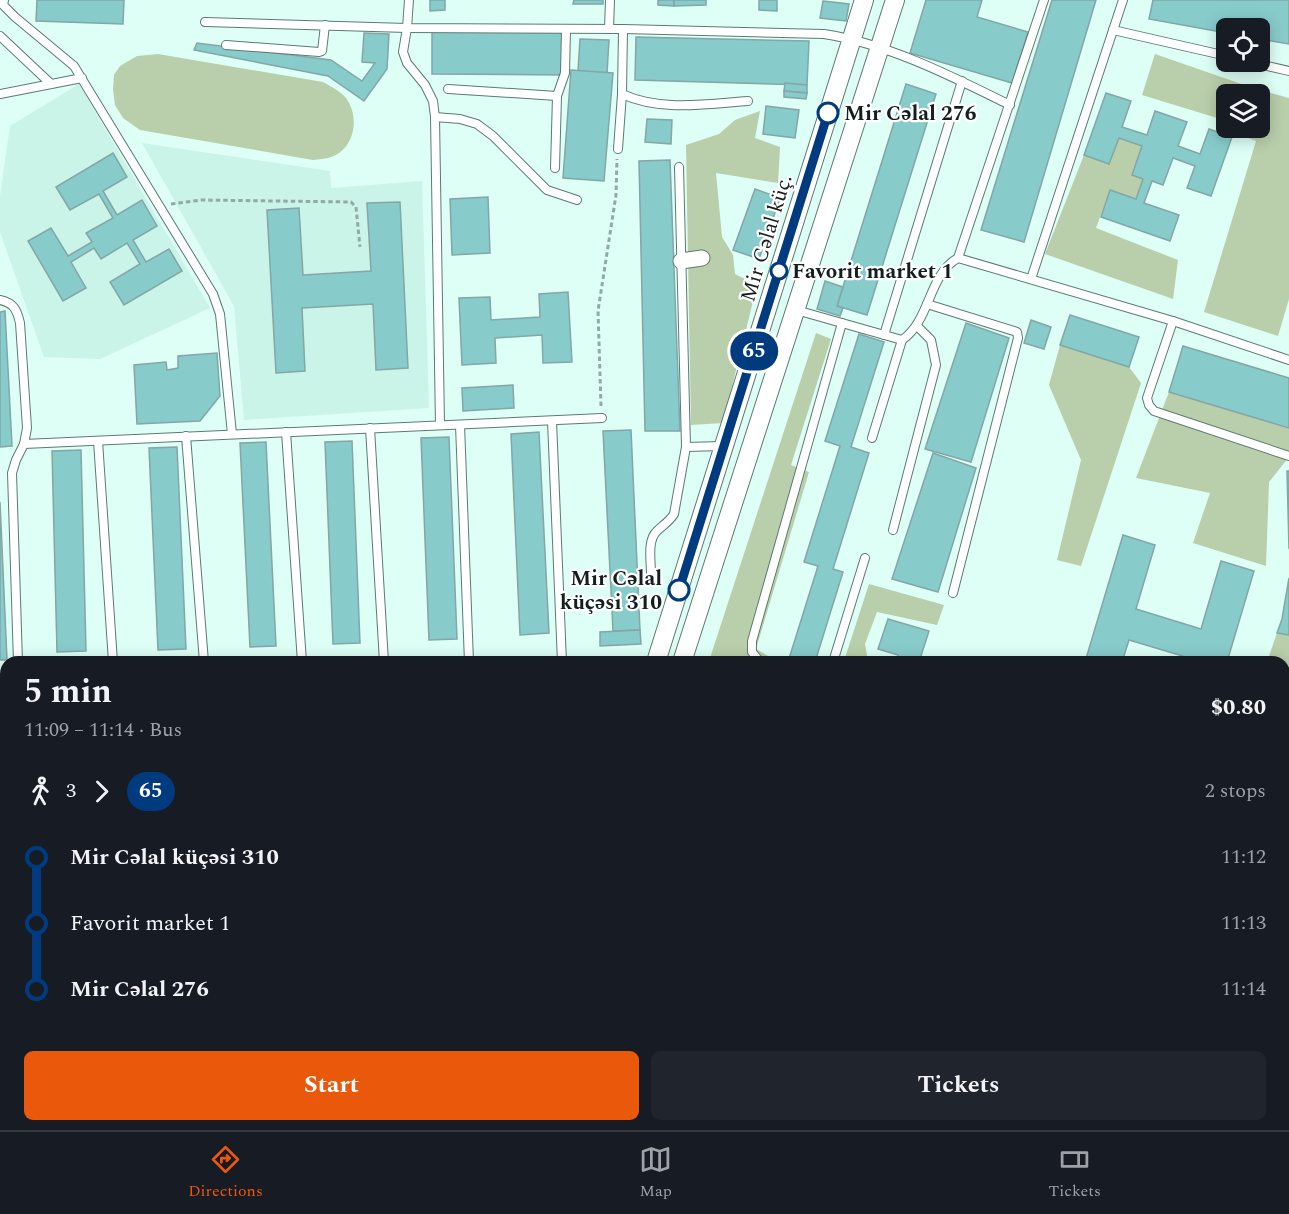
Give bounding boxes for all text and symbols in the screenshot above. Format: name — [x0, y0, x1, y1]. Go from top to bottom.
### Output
map controls — [1216, 18, 1270, 138]
button: locate — [1216, 18, 1270, 72]
button: layers — [1216, 84, 1270, 138]
place label: Mir Cəlal 276 — [844, 98, 977, 130]
marker: Mir Cəlal 276 — [817, 102, 839, 124]
street label: Mir Cəlal küç. — [732, 171, 802, 306]
place label: Favorit market 1 — [792, 256, 953, 288]
marker: Favorit market 1 — [770, 262, 788, 280]
line badge: 65 — [727, 332, 781, 370]
text: 65 — [742, 335, 766, 367]
place label: Mir Cəlal küçəsi 310 — [560, 563, 662, 619]
marker: Mir Cəlal küçəsi 310 — [668, 579, 690, 601]
text: 5 min — [24, 667, 112, 717]
text: $0.80 — [1211, 691, 1266, 724]
text: 11:09 – 11:14 · Bus — [24, 715, 182, 745]
icon: walk — [24, 775, 57, 808]
icon: forward — [85, 775, 118, 808]
text: 65 — [139, 775, 163, 807]
text: 3 — [66, 776, 76, 806]
text: 2 stops — [1205, 776, 1266, 806]
text: Mir Cəlal küçəsi 310 — [70, 841, 279, 874]
text: 11:12 — [1221, 842, 1266, 872]
text: Favorit market 1 — [70, 907, 230, 940]
text: 11:13 — [1221, 908, 1266, 938]
text: Mir Cəlal 276 — [70, 973, 209, 1006]
text: 11:14 — [1221, 974, 1266, 1004]
button: Start — [24, 1051, 639, 1120]
button: Tickets — [651, 1051, 1266, 1120]
tab: Directions — [188, 1143, 263, 1203]
tab: Map — [639, 1143, 672, 1203]
tab: Tickets — [1048, 1143, 1101, 1203]

